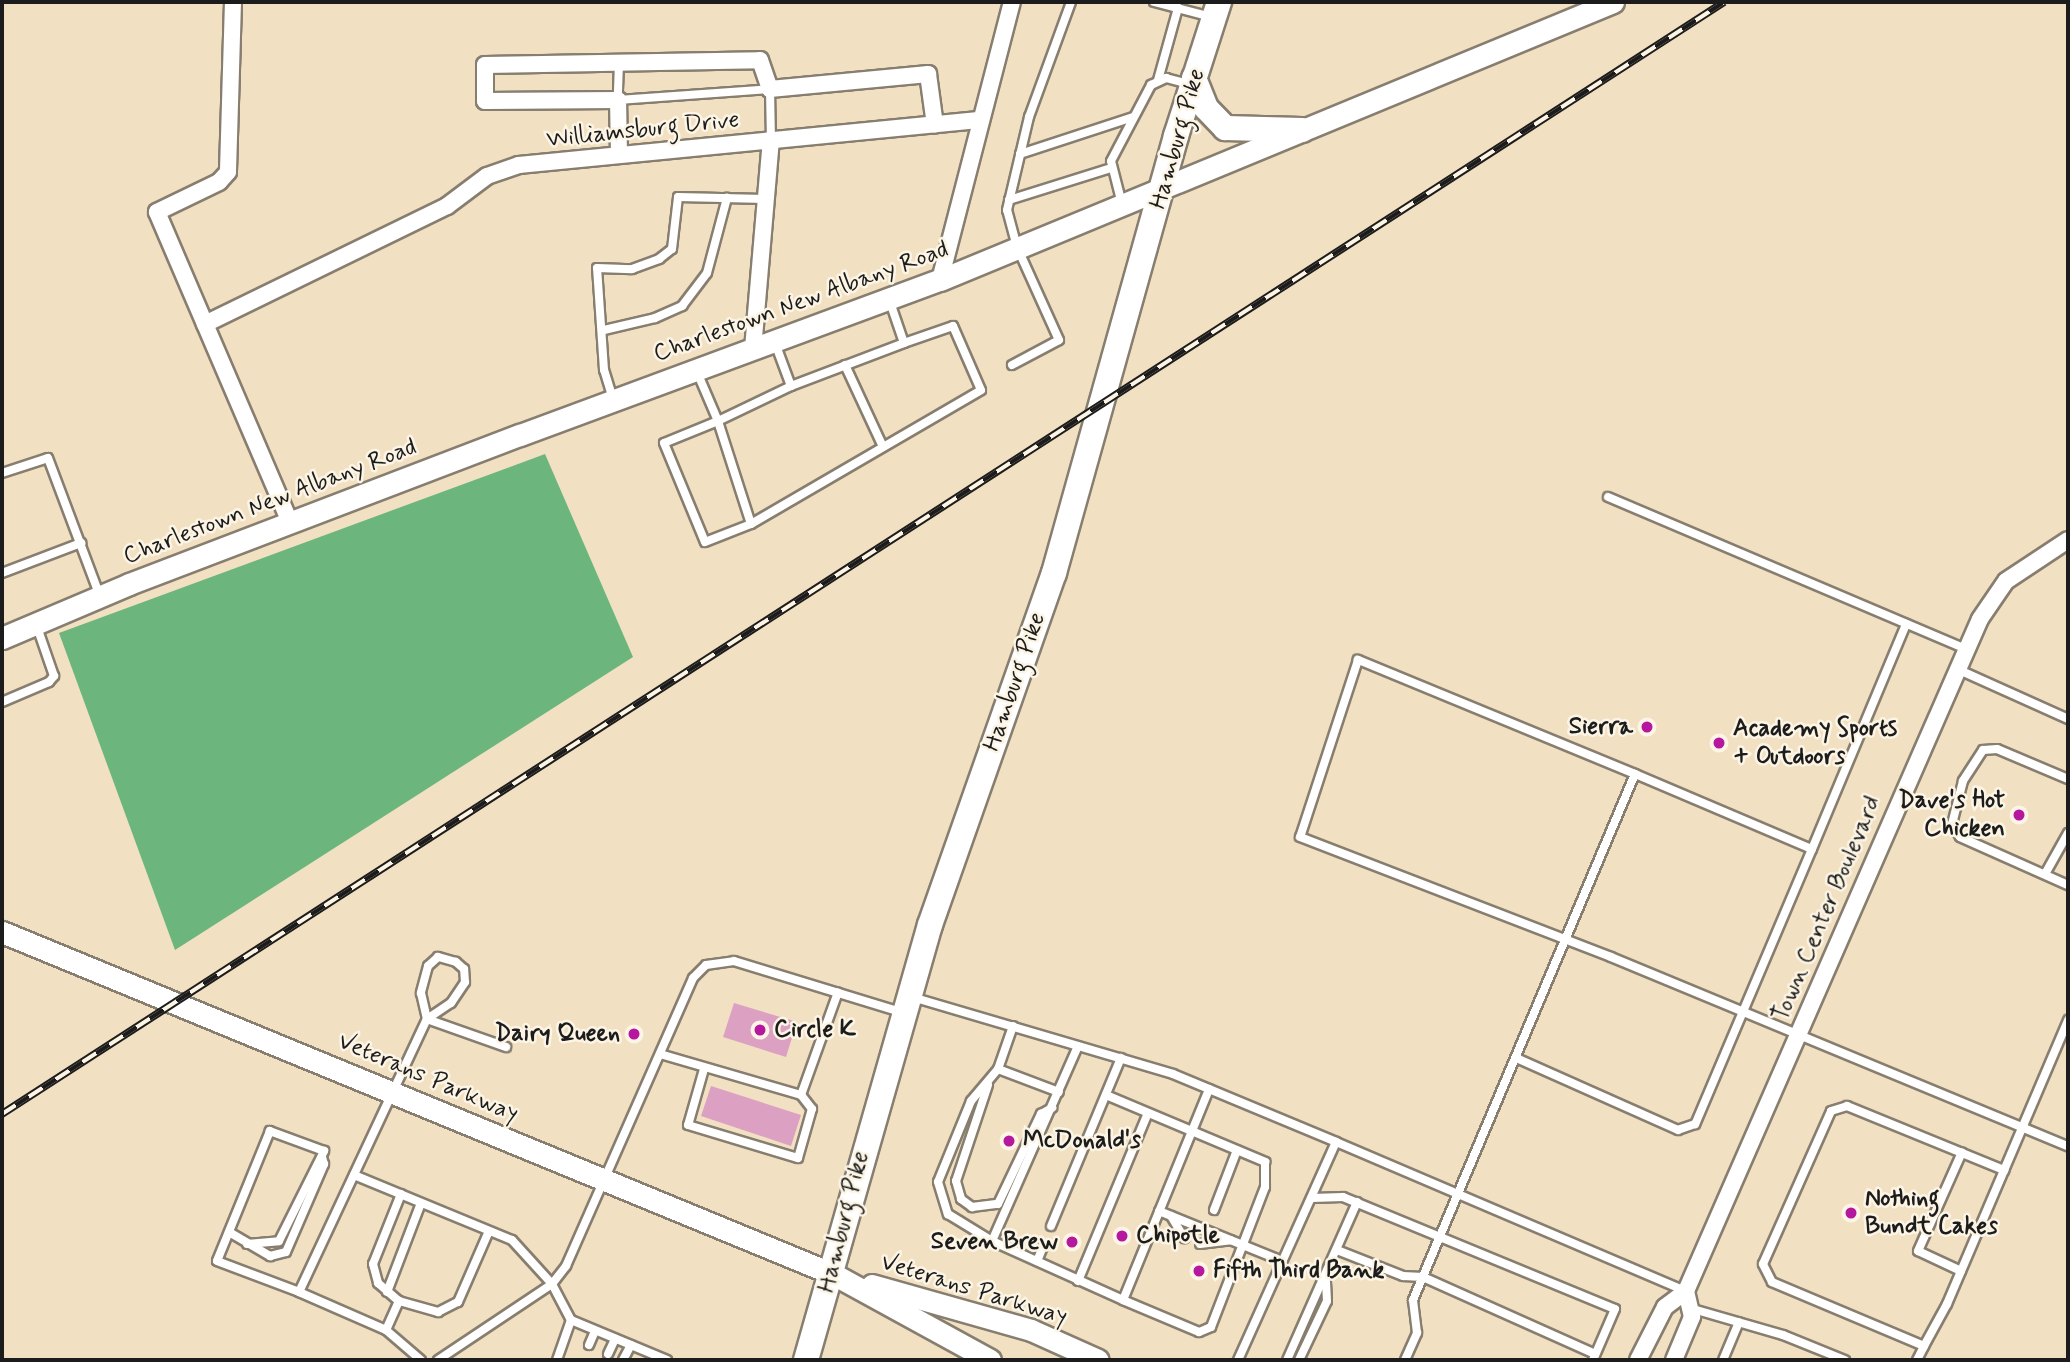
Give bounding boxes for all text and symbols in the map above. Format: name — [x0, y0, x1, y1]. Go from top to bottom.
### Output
street label: Hamburg Pike — [1144, 66, 1212, 212]
street label: Williamsburg Drive — [546, 106, 740, 154]
street label: Charlestown New Albany Road — [648, 235, 954, 369]
street label: Charlestown New Albany Road — [118, 432, 422, 572]
street label: Hamburg Pike — [978, 609, 1052, 755]
place label: Sierra — [1569, 713, 1633, 741]
place label: Academy Sports + Outdoors — [1733, 715, 1907, 771]
marker: Sierra — [1639, 719, 1655, 735]
marker: Academy Sports + Outdoors — [1711, 735, 1727, 751]
place label: Dave's Hot Chicken — [1898, 787, 2005, 843]
street label: Town Center Boulevard — [1767, 793, 1887, 1025]
marker: Dave's Hot Chicken — [2011, 807, 2027, 823]
place label: Circle K — [774, 1016, 857, 1044]
place label: Dairy Queen — [495, 1020, 620, 1048]
marker: Circle K — [752, 1022, 768, 1038]
marker: Dairy Queen — [626, 1026, 642, 1042]
street label: Veterans Parkway — [336, 1028, 520, 1128]
place label: McDonald's — [1023, 1127, 1141, 1155]
marker: McDonald's — [1001, 1133, 1017, 1149]
street label: Hamburg Pike — [813, 1149, 875, 1295]
place label: Nothing Bundt Cakes — [1865, 1185, 2001, 1241]
marker: Nothing Bundt Cakes — [1843, 1205, 1859, 1221]
place label: Chipotle — [1136, 1222, 1220, 1250]
place label: Seven Brew — [931, 1228, 1058, 1256]
marker: Chipotle — [1114, 1228, 1130, 1244]
marker: Seven Brew — [1064, 1234, 1080, 1250]
street label: Veterans Parkway — [880, 1249, 1068, 1331]
place label: Fifth Third Bank — [1213, 1257, 1379, 1285]
marker: Fifth Third Bank — [1191, 1263, 1207, 1279]

